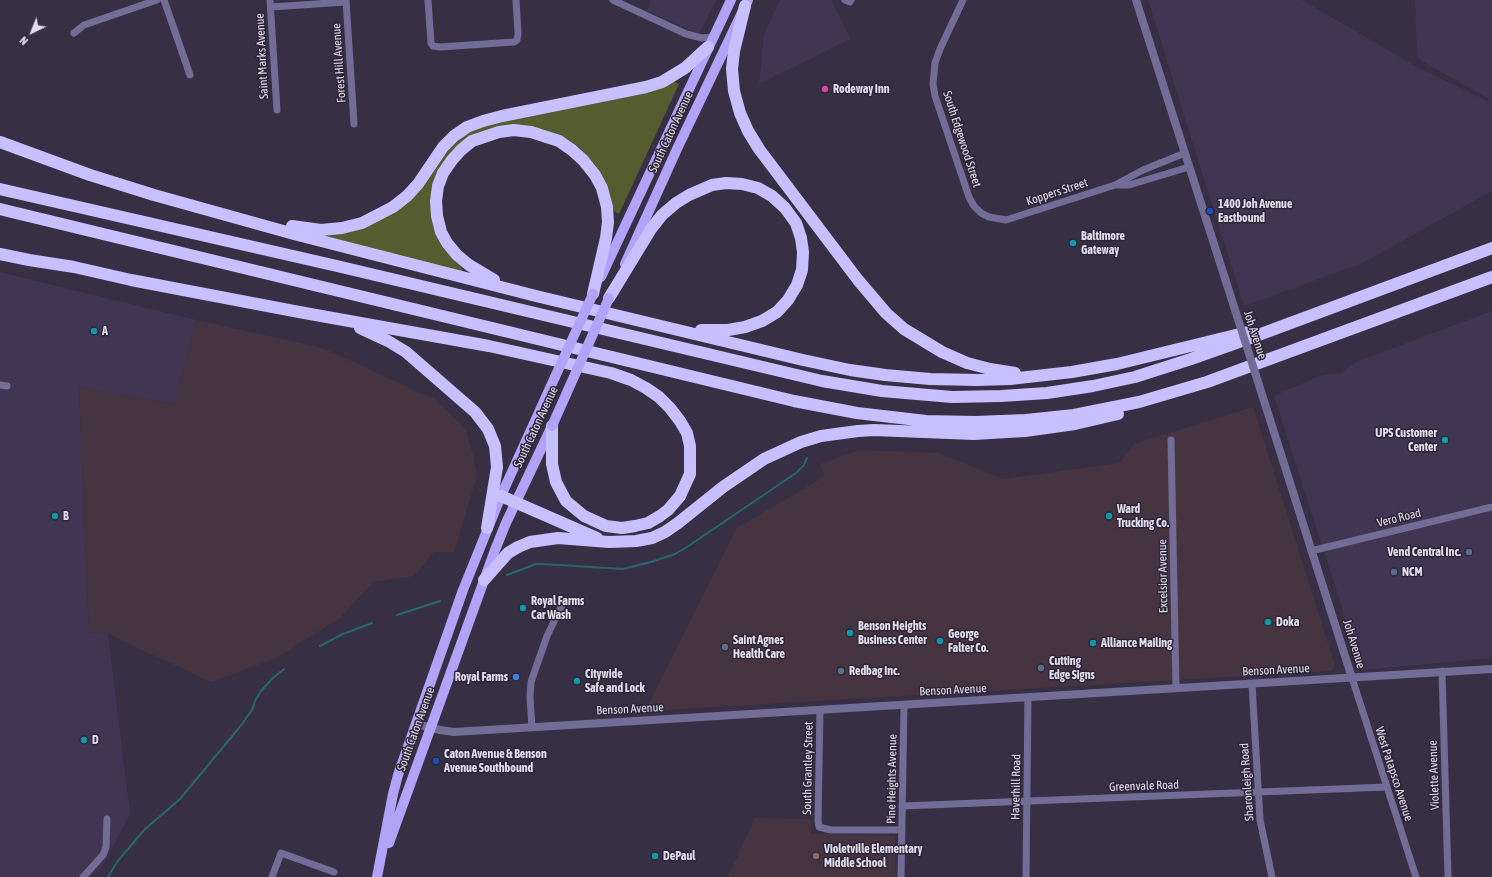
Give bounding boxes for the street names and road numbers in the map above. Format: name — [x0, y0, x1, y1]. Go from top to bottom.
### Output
street label: Saint Marks Avenue — [253, 13, 271, 99]
street label: Forest Hill Avenue — [329, 23, 349, 103]
street label: South Caton Avenue — [646, 89, 696, 175]
street label: South Edgewood Street — [940, 89, 984, 189]
street label: Koppers Street — [1024, 175, 1090, 209]
street label: Joh Avenue — [1240, 309, 1270, 361]
street label: South Caton Avenue — [511, 384, 561, 470]
street label: Vero Road — [1376, 506, 1422, 530]
street label: Excelsior Avenue — [1155, 539, 1171, 613]
street label: Joh Avenue — [1340, 618, 1368, 670]
street label: Benson Avenue — [1242, 661, 1310, 679]
street label: Benson Avenue — [919, 681, 987, 699]
street label: South Caton Avenue — [394, 685, 438, 773]
street label: Benson Avenue — [596, 700, 664, 718]
street label: South Grantley Street — [800, 721, 816, 815]
street label: West Patapsco Avenue — [1372, 725, 1416, 823]
street label: Pine Heights Avenue — [884, 734, 900, 824]
street label: Violette Avenue — [1426, 740, 1442, 810]
street label: Sharonleigh Road — [1237, 742, 1257, 822]
street label: Haverhill Road — [1008, 754, 1024, 820]
street label: Greenvale Road — [1109, 778, 1179, 794]

